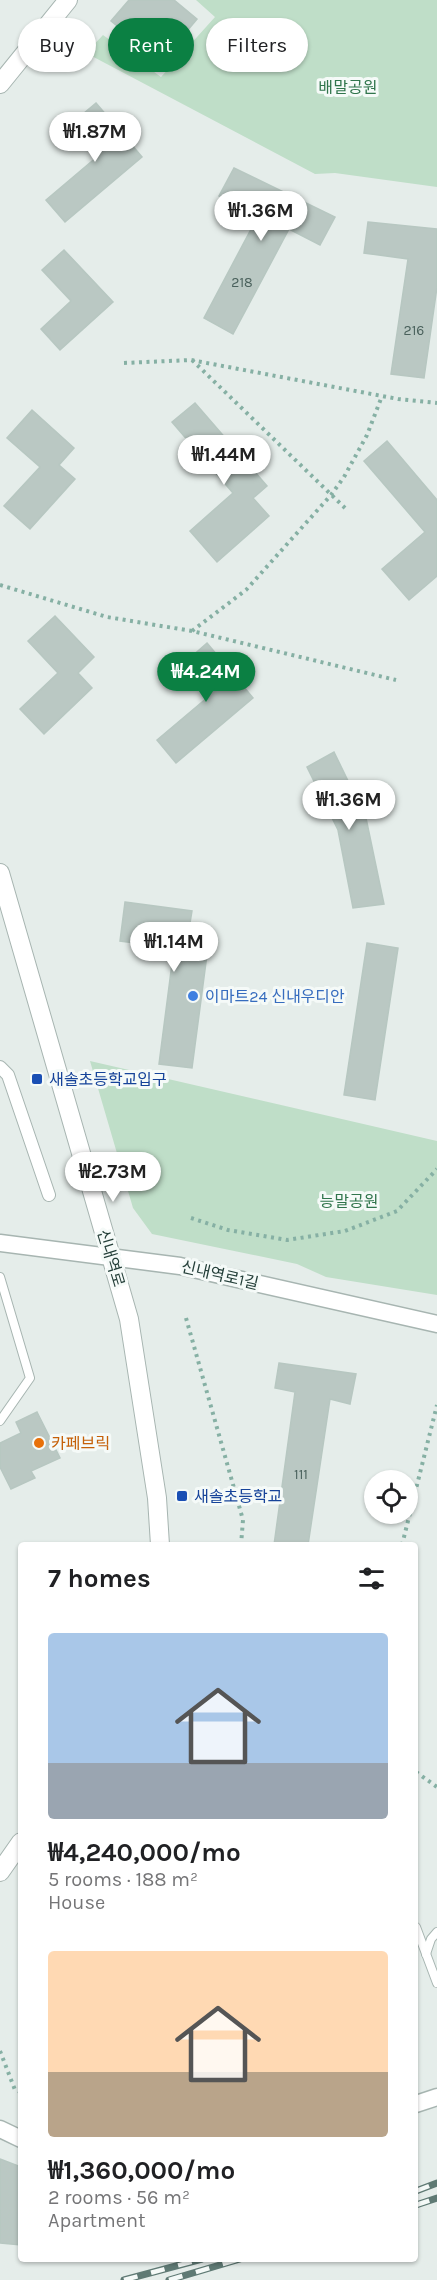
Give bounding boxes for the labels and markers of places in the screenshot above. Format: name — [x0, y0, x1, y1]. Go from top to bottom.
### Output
pin: ₩1.87M — [46, 112, 144, 163]
pin: ₩1.36M — [212, 191, 310, 242]
pin: ₩1.44M — [175, 435, 273, 486]
pin: ₩4.24M — [157, 652, 255, 703]
pin: ₩1.36M — [300, 780, 398, 831]
pin: ₩1.14M — [125, 922, 223, 973]
place label: 이마트24 신내우디안 — [205, 987, 345, 1006]
marker: 이마트24 신내우디안 — [186, 989, 200, 1003]
place label: 새솔초등학교입구 — [49, 1070, 167, 1089]
marker: 새솔초등학교입구 — [30, 1072, 44, 1086]
pin: ₩2.73M — [64, 1152, 162, 1203]
place label: 카페브릭 — [51, 1434, 110, 1453]
marker: 카페브릭 — [32, 1436, 46, 1450]
place label: 새솔초등학교 — [194, 1487, 282, 1506]
marker: 새솔초등학교 — [175, 1489, 189, 1503]

